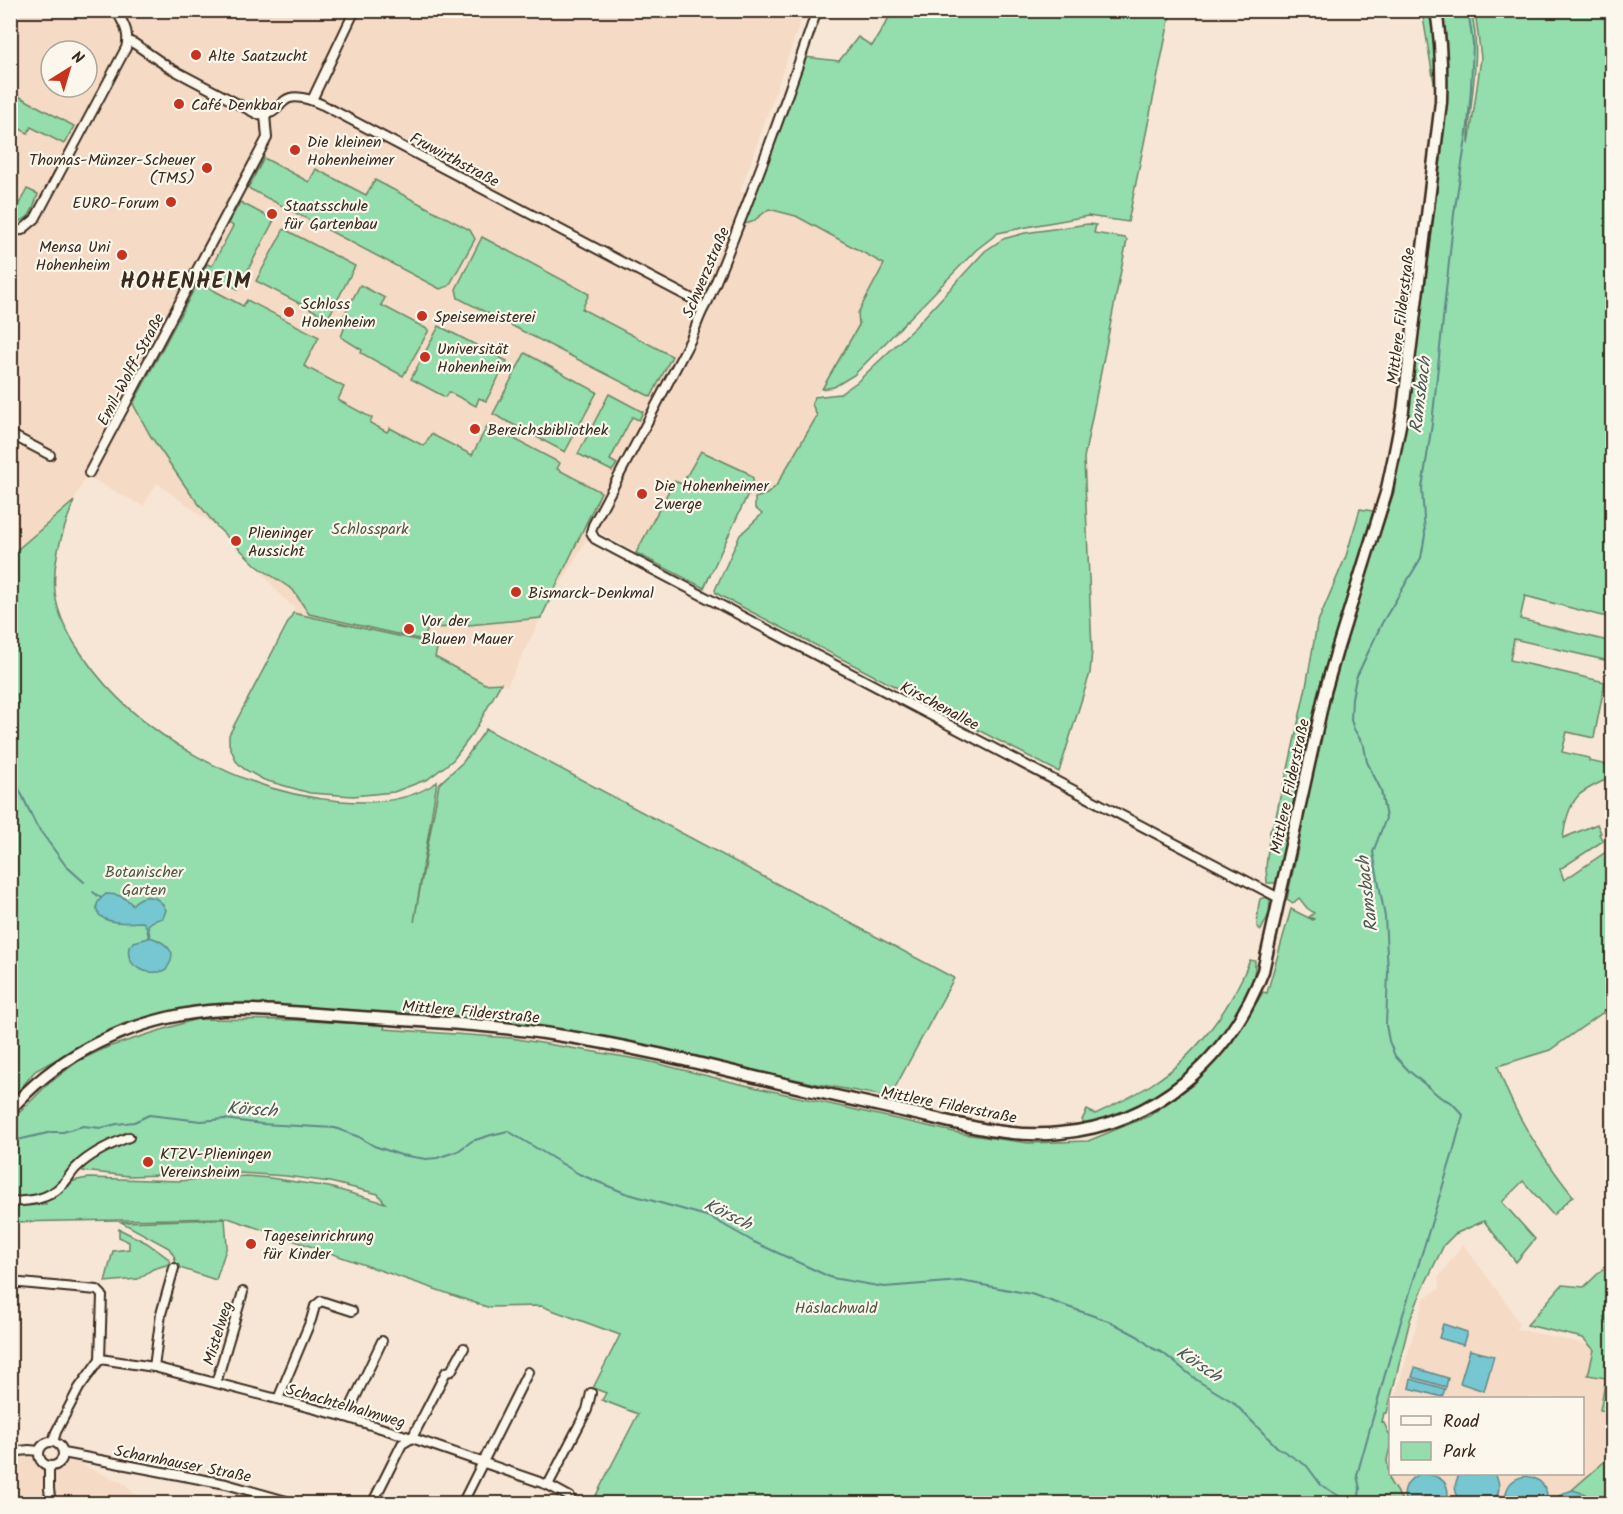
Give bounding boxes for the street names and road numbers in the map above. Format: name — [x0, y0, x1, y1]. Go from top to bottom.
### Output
street label: Fruwirthstraße — [405, 126, 504, 194]
street label: Schwerzstraße — [676, 223, 737, 322]
street label: Mittlere Filderstraße — [1381, 246, 1422, 386]
street label: Emil-Wolff-Straße — [91, 309, 172, 430]
street label: Kirschenallee — [895, 675, 983, 738]
street label: Mittlere Filderstraße — [1264, 716, 1317, 856]
street label: Mittlere Filderstraße — [401, 994, 541, 1031]
street label: Mittlere Filderstraße — [879, 1080, 1019, 1131]
street label: Mistelweg — [197, 1298, 240, 1369]
street label: Schachtelhalmweg — [283, 1377, 408, 1435]
street label: Scharnhauser Straße — [112, 1439, 253, 1490]

